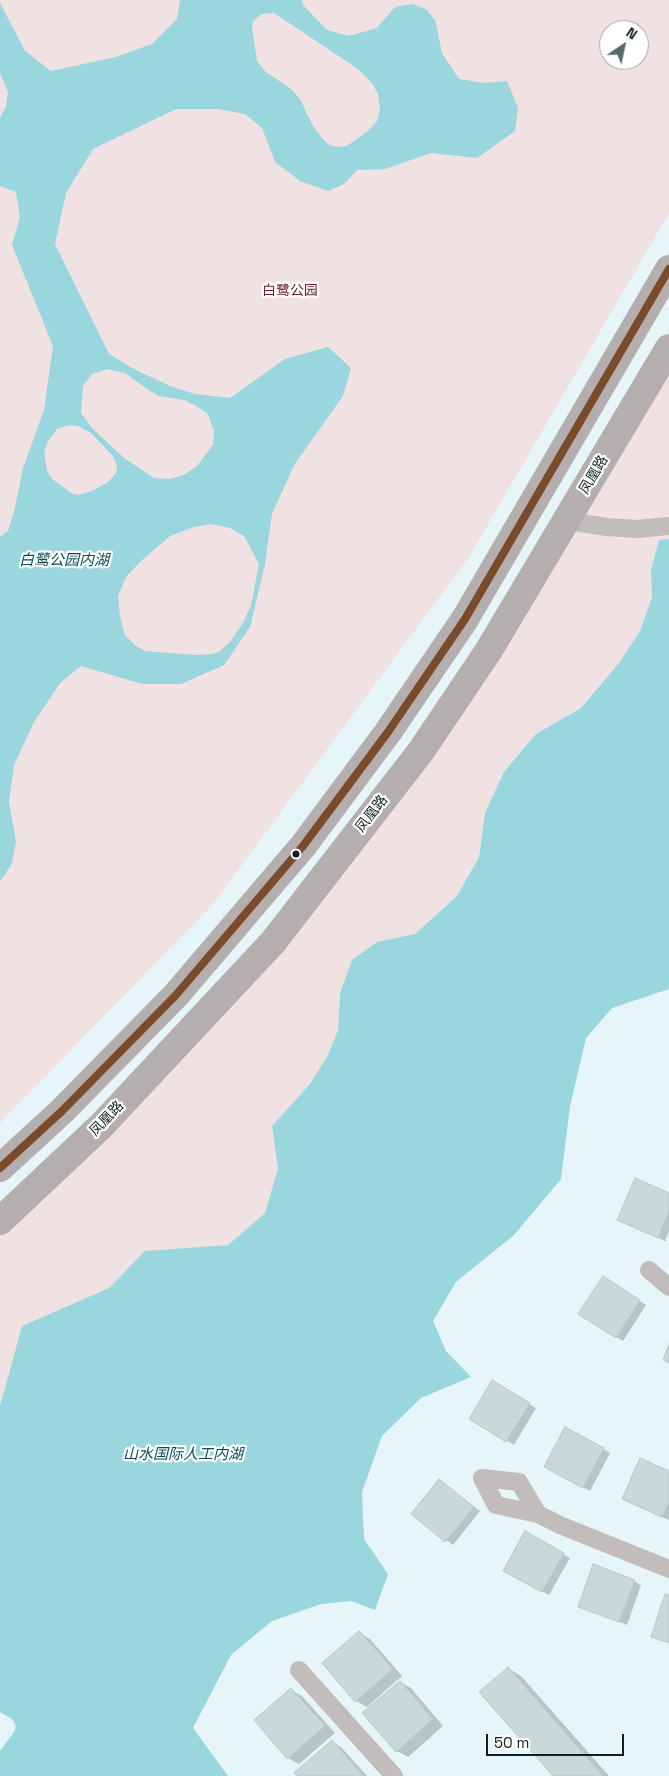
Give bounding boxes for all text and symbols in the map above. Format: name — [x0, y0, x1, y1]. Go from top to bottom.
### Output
north arrow — [599, 20, 649, 70]
text: N — [623, 23, 641, 43]
park label: 白鹭公园 — [262, 283, 318, 299]
street label: 凤凰路 — [576, 453, 612, 497]
water label: 白鹭公园内湖 — [19, 552, 109, 570]
street label: 凤凰路 — [352, 792, 392, 836]
unlabelled marker — [291, 849, 301, 859]
street label: 凤凰路 — [86, 1098, 128, 1140]
water label: 山水国际人工内湖 — [123, 1446, 243, 1464]
scale bar — [489, 1724, 626, 1756]
text: 50 m — [494, 1733, 529, 1752]

